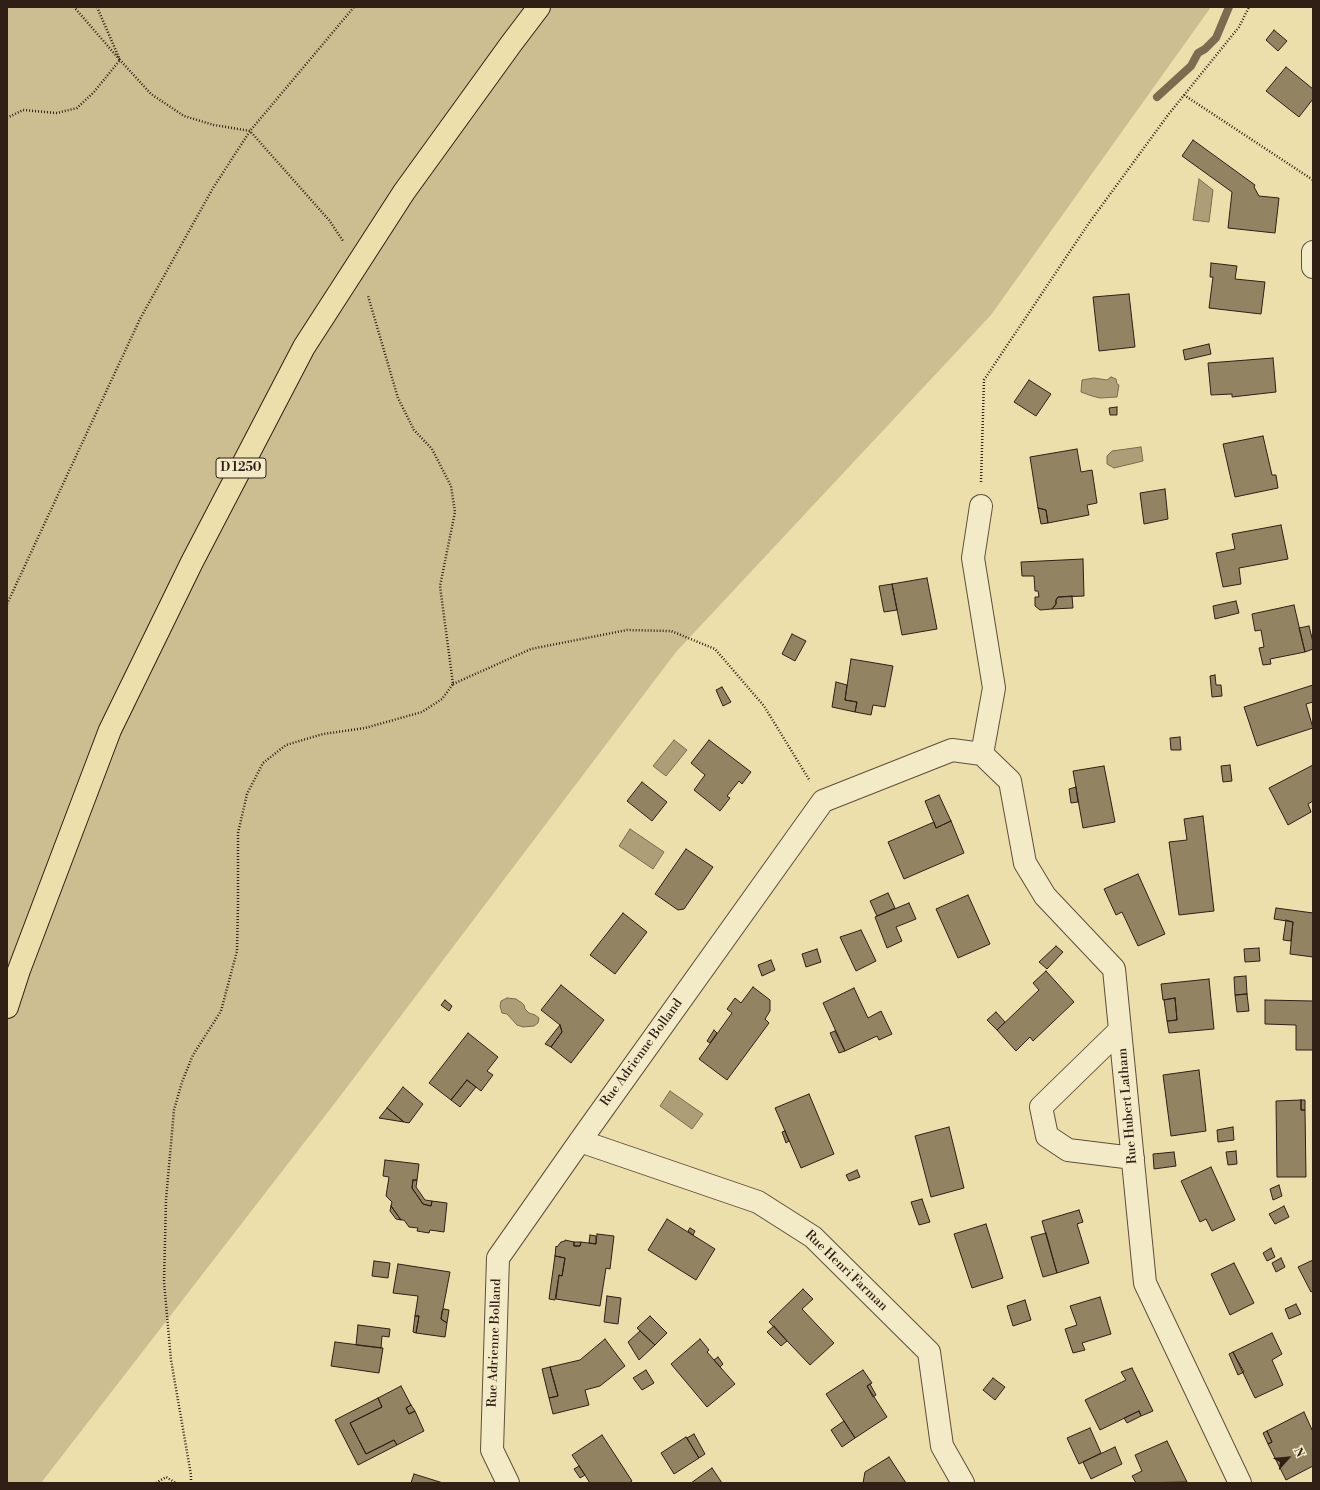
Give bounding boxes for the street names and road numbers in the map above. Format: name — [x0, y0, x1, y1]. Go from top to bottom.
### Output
road number: D 1250 — [216, 458, 266, 478]
street label: Rue Adrienne Bolland — [598, 996, 686, 1110]
street label: Rue Hubert Latham — [1115, 1047, 1141, 1165]
street label: Rue Henri Farman — [801, 1227, 891, 1315]
street label: Rue Adrienne Bolland — [485, 1278, 505, 1408]

